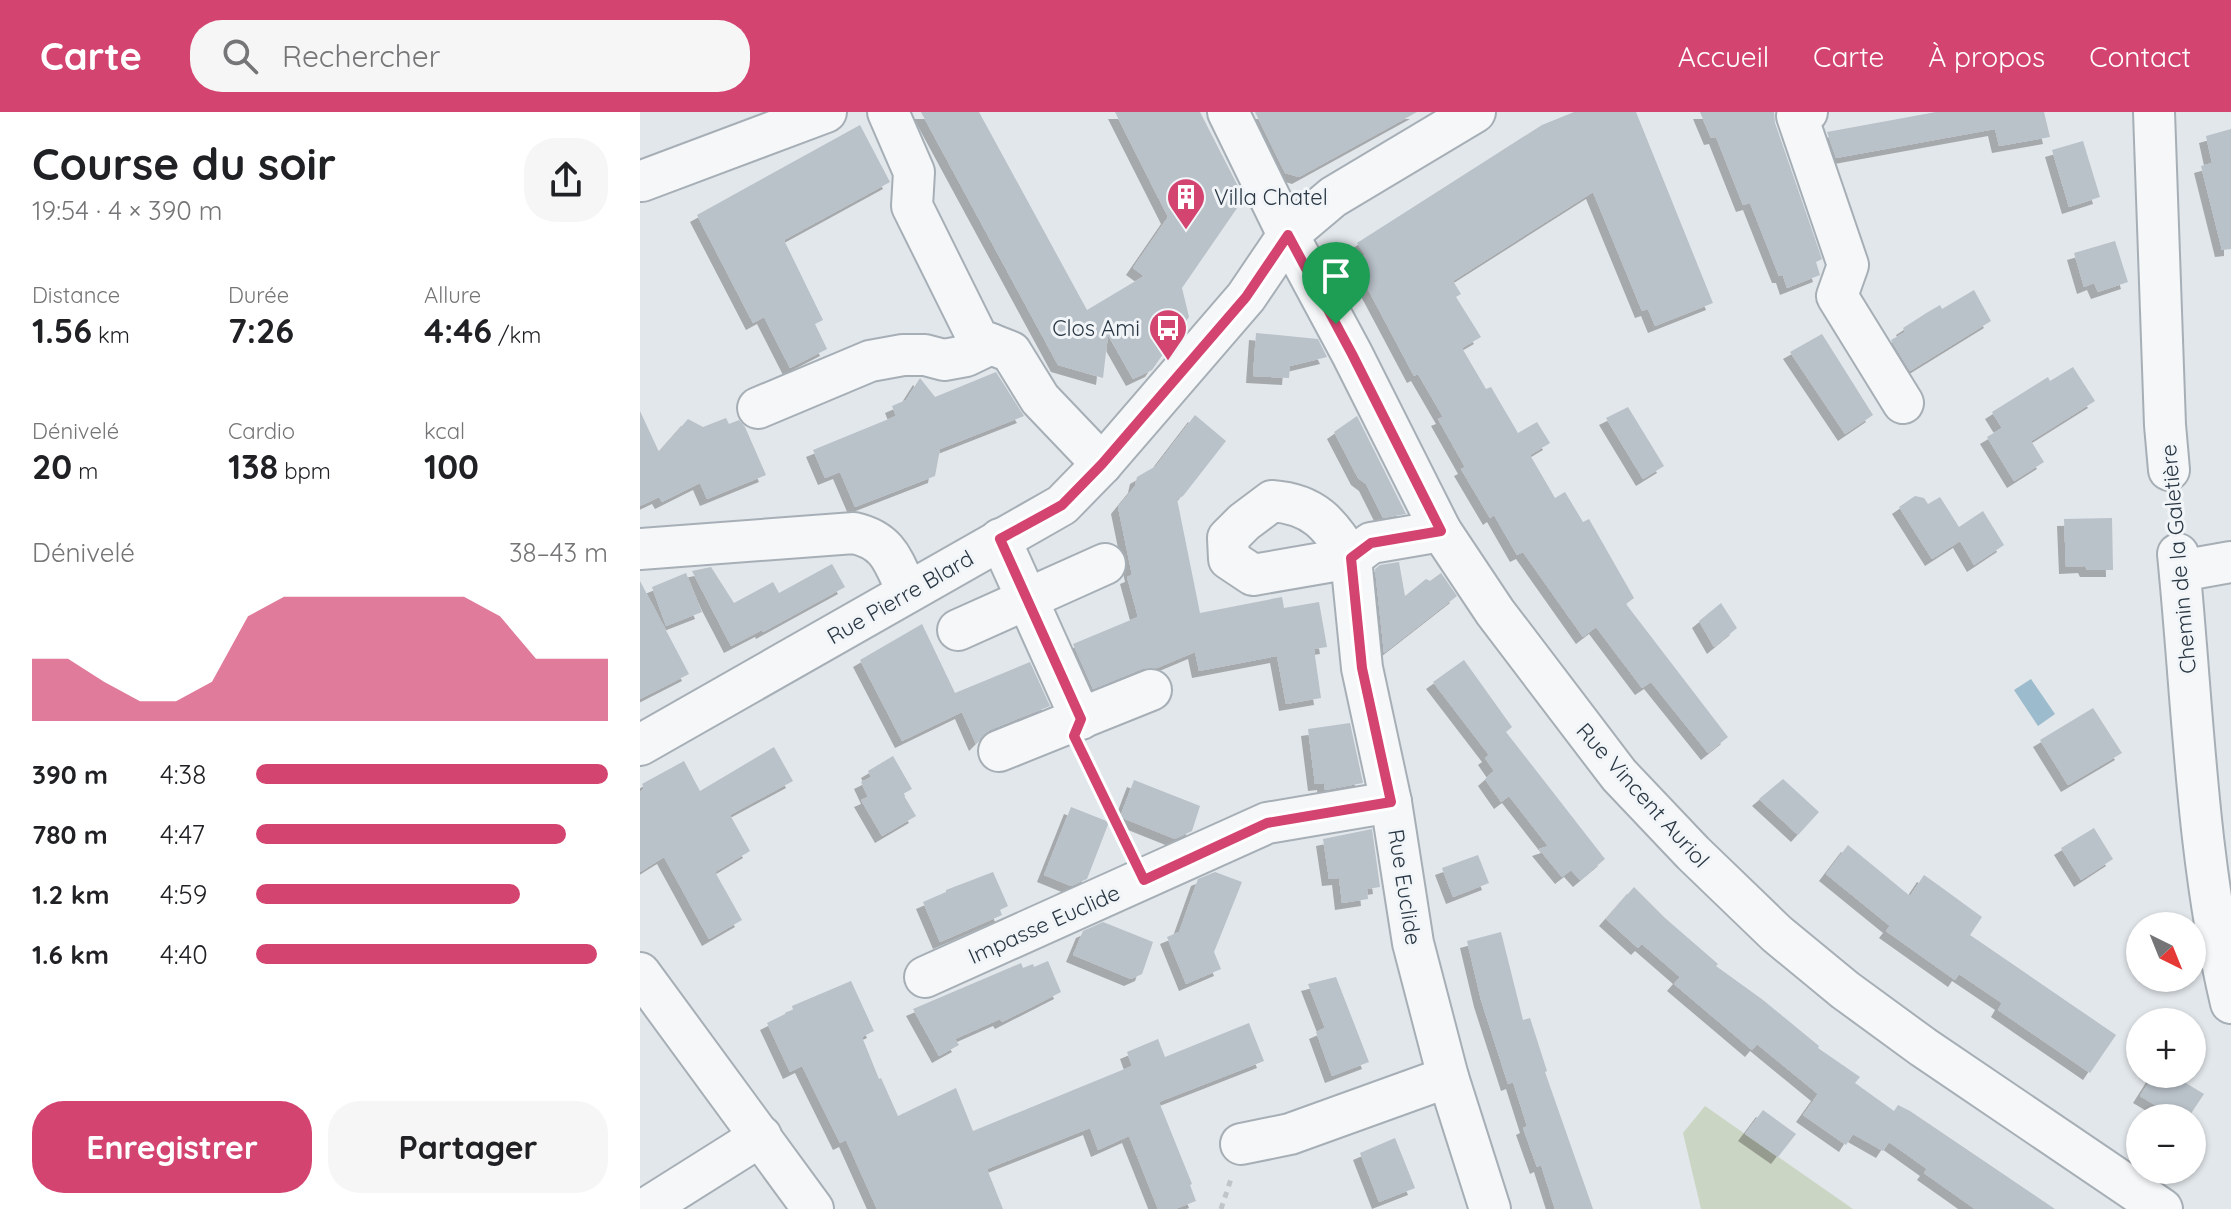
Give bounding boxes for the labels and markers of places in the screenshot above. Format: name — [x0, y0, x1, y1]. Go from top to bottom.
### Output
building icon: Villa Chatel — [1165, 176, 1207, 231]
place label: Villa Chatel — [1214, 183, 1328, 211]
pin — [1302, 242, 1370, 324]
bus stop icon: Clos Ami — [1147, 307, 1189, 362]
place label: Clos Ami — [1052, 314, 1140, 342]

